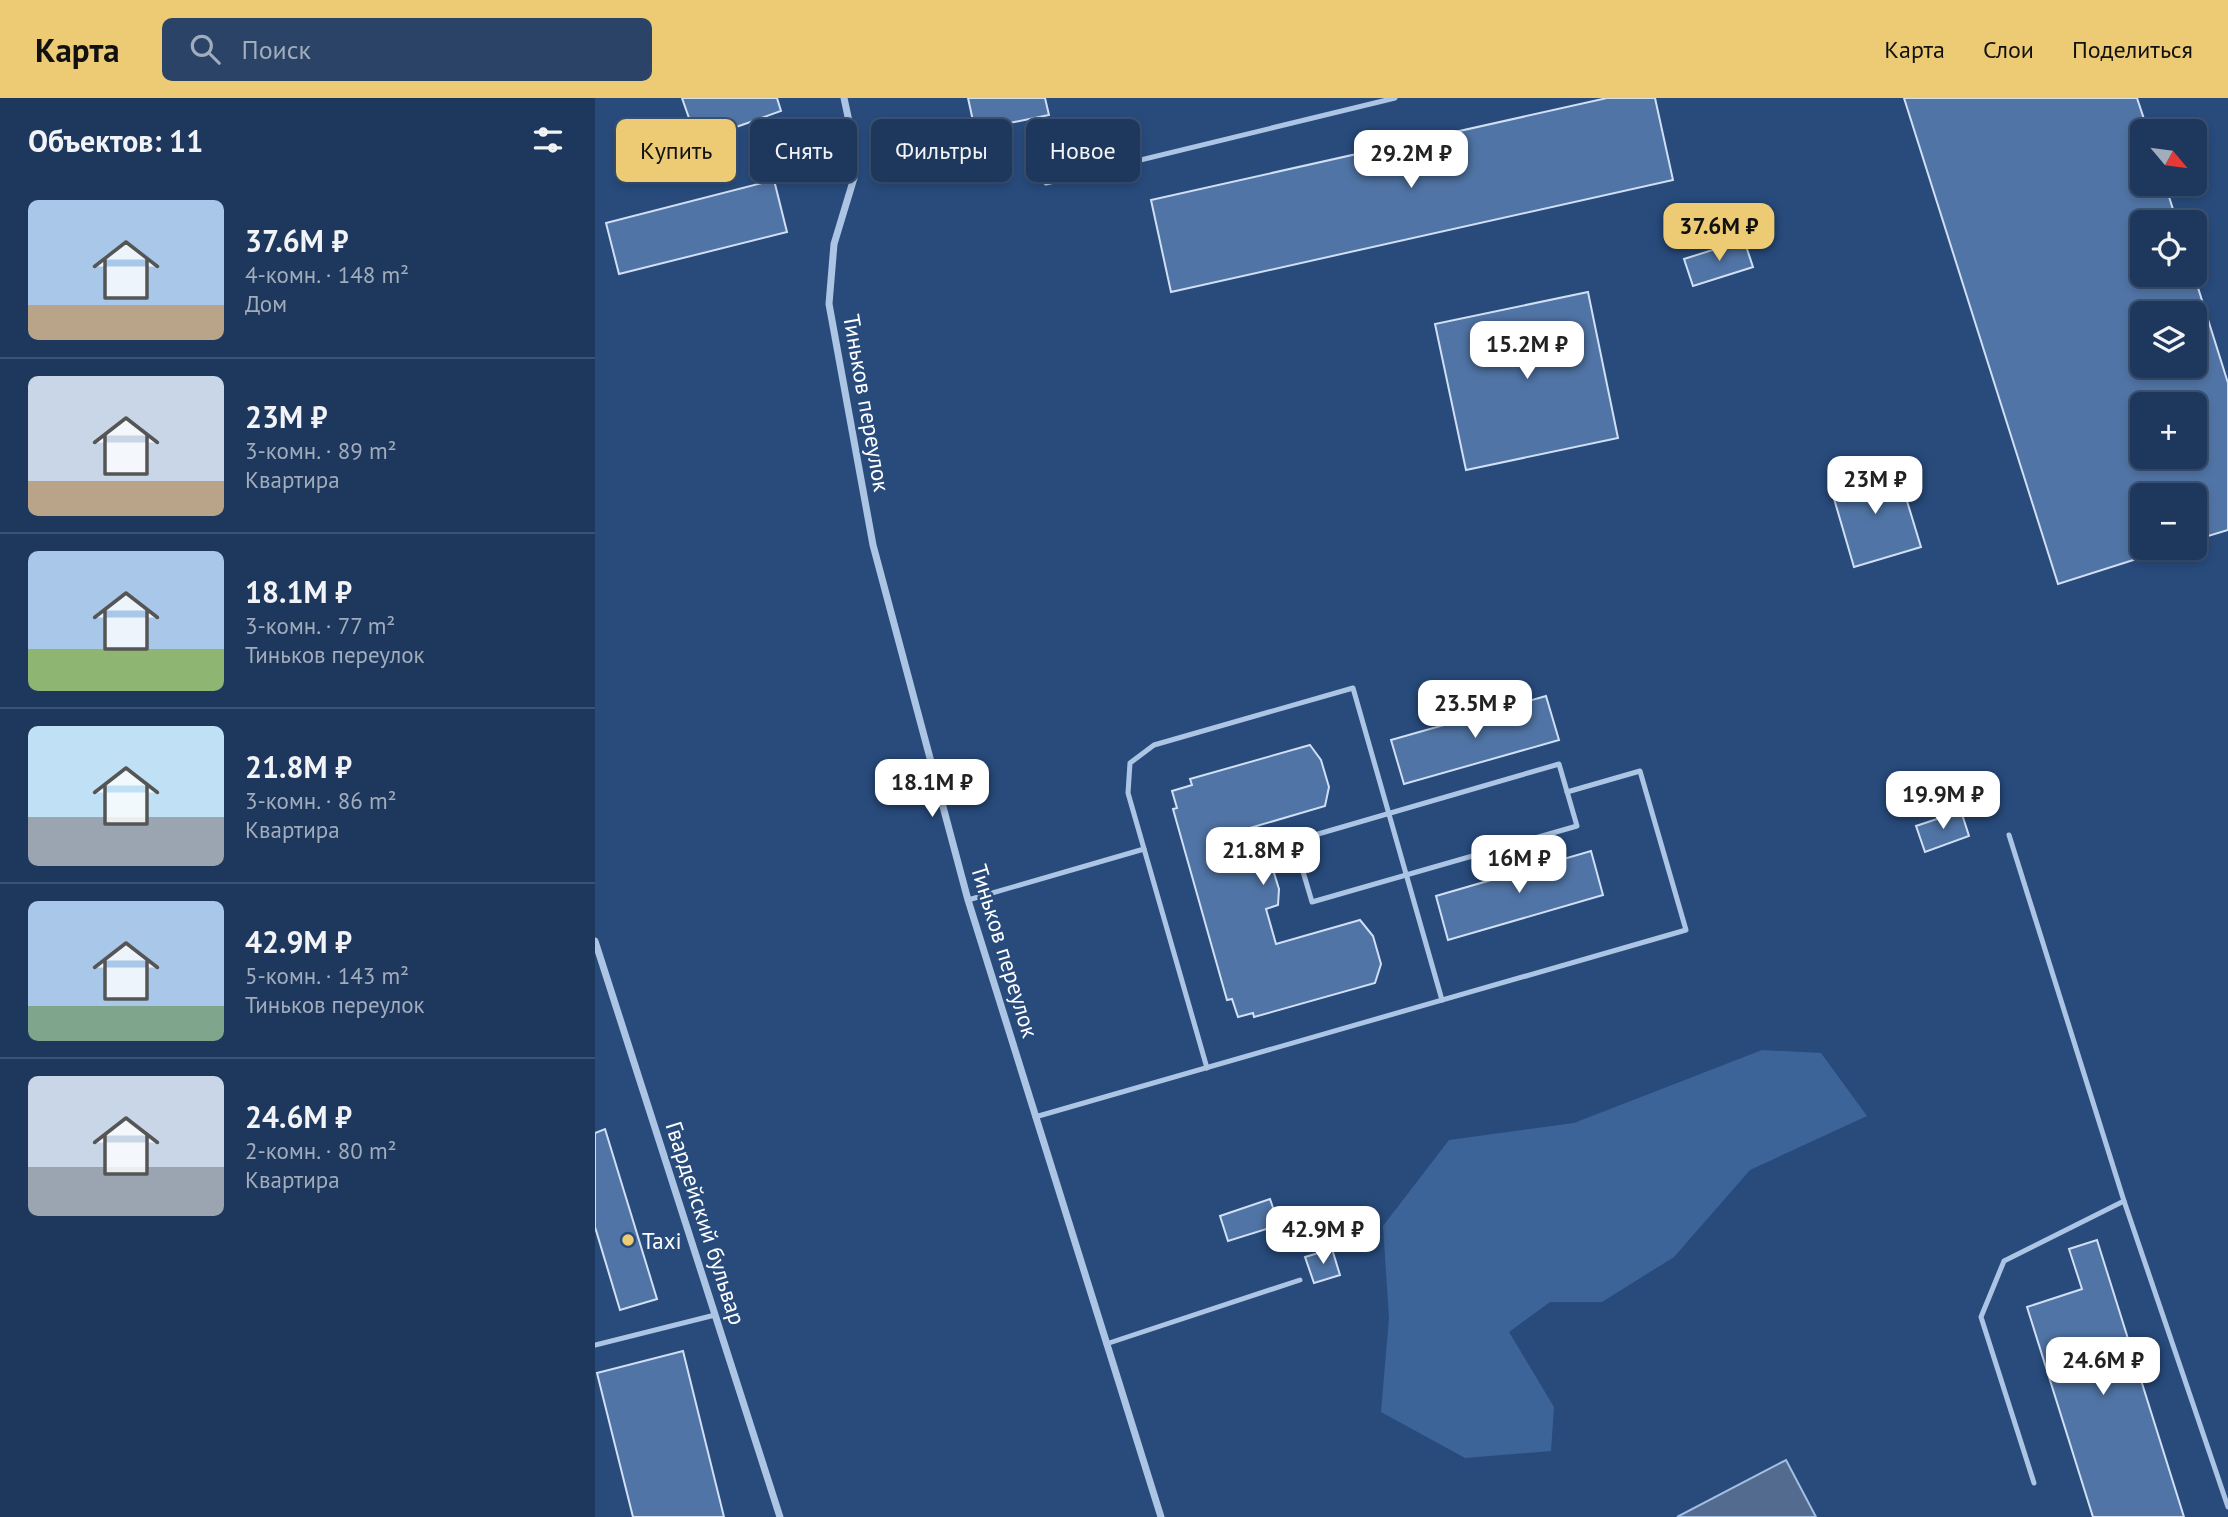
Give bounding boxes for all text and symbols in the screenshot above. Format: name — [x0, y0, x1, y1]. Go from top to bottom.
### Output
search box — [162, 18, 652, 81]
text: Карта — [35, 28, 120, 71]
icon: search — [186, 30, 224, 68]
text: Поиск — [242, 33, 311, 66]
text: Карта — [1884, 34, 1945, 65]
text: Слои — [1983, 34, 2034, 65]
text: Поделиться — [2072, 34, 2193, 65]
chip: Купить — [616, 119, 736, 182]
chip: Снять — [750, 119, 857, 182]
chip: Фильтры — [871, 119, 1012, 182]
chip: Новое — [1026, 119, 1140, 182]
north arrow — [2130, 119, 2207, 196]
map controls — [2130, 119, 2207, 560]
text: Объектов: 11 — [28, 121, 203, 160]
icon: filters — [529, 121, 567, 159]
pin: 29.2M ₽ — [1346, 130, 1476, 190]
text: 29.2M ₽ — [1370, 138, 1452, 167]
pin: 37.6M ₽ — [1654, 204, 1784, 263]
button: locate — [2130, 210, 2207, 287]
text: 37.6M ₽ — [1679, 211, 1759, 240]
text: 37.6M ₽ — [245, 221, 348, 260]
icon: home — [84, 228, 168, 312]
text: 4-комн. · 148 m² — [245, 260, 409, 289]
text: Дом — [245, 289, 287, 318]
button: layers — [2130, 301, 2207, 378]
street label: Тиньков переулок — [837, 312, 897, 494]
pin: 15.2M ₽ — [1462, 322, 1592, 381]
text: 15.2M ₽ — [1486, 329, 1568, 358]
button: + — [2130, 392, 2207, 469]
text: 23M ₽ — [245, 397, 328, 436]
icon: home — [84, 404, 168, 488]
text: 3-комн. · 89 m² — [245, 436, 397, 465]
pin: 23M ₽ — [1826, 456, 1924, 516]
text: 23M ₽ — [1843, 464, 1907, 493]
text: Квартира — [245, 465, 340, 494]
button: − — [2130, 483, 2207, 560]
text: 18.1M ₽ — [245, 572, 352, 611]
icon: home — [84, 579, 168, 663]
text: 3-комн. · 77 m² — [245, 611, 395, 640]
text: Тиньков переулок — [245, 640, 425, 669]
pin: 23.5M ₽ — [1410, 680, 1540, 740]
text: 23.5M ₽ — [1434, 688, 1516, 717]
text: 21.8M ₽ — [245, 747, 352, 786]
icon: home — [84, 754, 168, 838]
pin: 18.1M ₽ — [867, 760, 997, 819]
text: 18.1M ₽ — [891, 767, 973, 796]
pin: 19.9M ₽ — [1878, 772, 2008, 831]
text: 19.9M ₽ — [1902, 779, 1984, 808]
text: 3-комн. · 86 m² — [245, 786, 397, 815]
text: Квартира — [245, 815, 340, 844]
pin: 21.8M ₽ — [1198, 828, 1328, 887]
text: 21.8M ₽ — [1222, 835, 1304, 864]
pin: 16M ₽ — [1470, 836, 1568, 895]
text: 16M ₽ — [1487, 843, 1551, 872]
street label: Тиньков переулок — [965, 861, 1045, 1041]
text: 42.9M ₽ — [245, 922, 352, 961]
icon: home — [84, 929, 168, 1013]
text: 5-комн. · 143 m² — [245, 961, 409, 990]
text: Тиньков переулок — [245, 990, 425, 1019]
text: 24.6M ₽ — [245, 1097, 352, 1136]
icon: home — [84, 1104, 168, 1188]
street label: Гвардейский бульвар — [659, 1118, 753, 1328]
text: 2-комн. · 80 m² — [245, 1136, 397, 1165]
text: Квартира — [245, 1165, 340, 1194]
pin: 42.9M ₽ — [1258, 1206, 1388, 1266]
text: 42.9M ₽ — [1282, 1214, 1364, 1243]
place label: Taxi — [642, 1226, 682, 1255]
marker: Taxi — [620, 1232, 636, 1248]
pin: 24.6M ₽ — [2038, 1338, 2168, 1397]
text: 24.6M ₽ — [2062, 1345, 2144, 1374]

